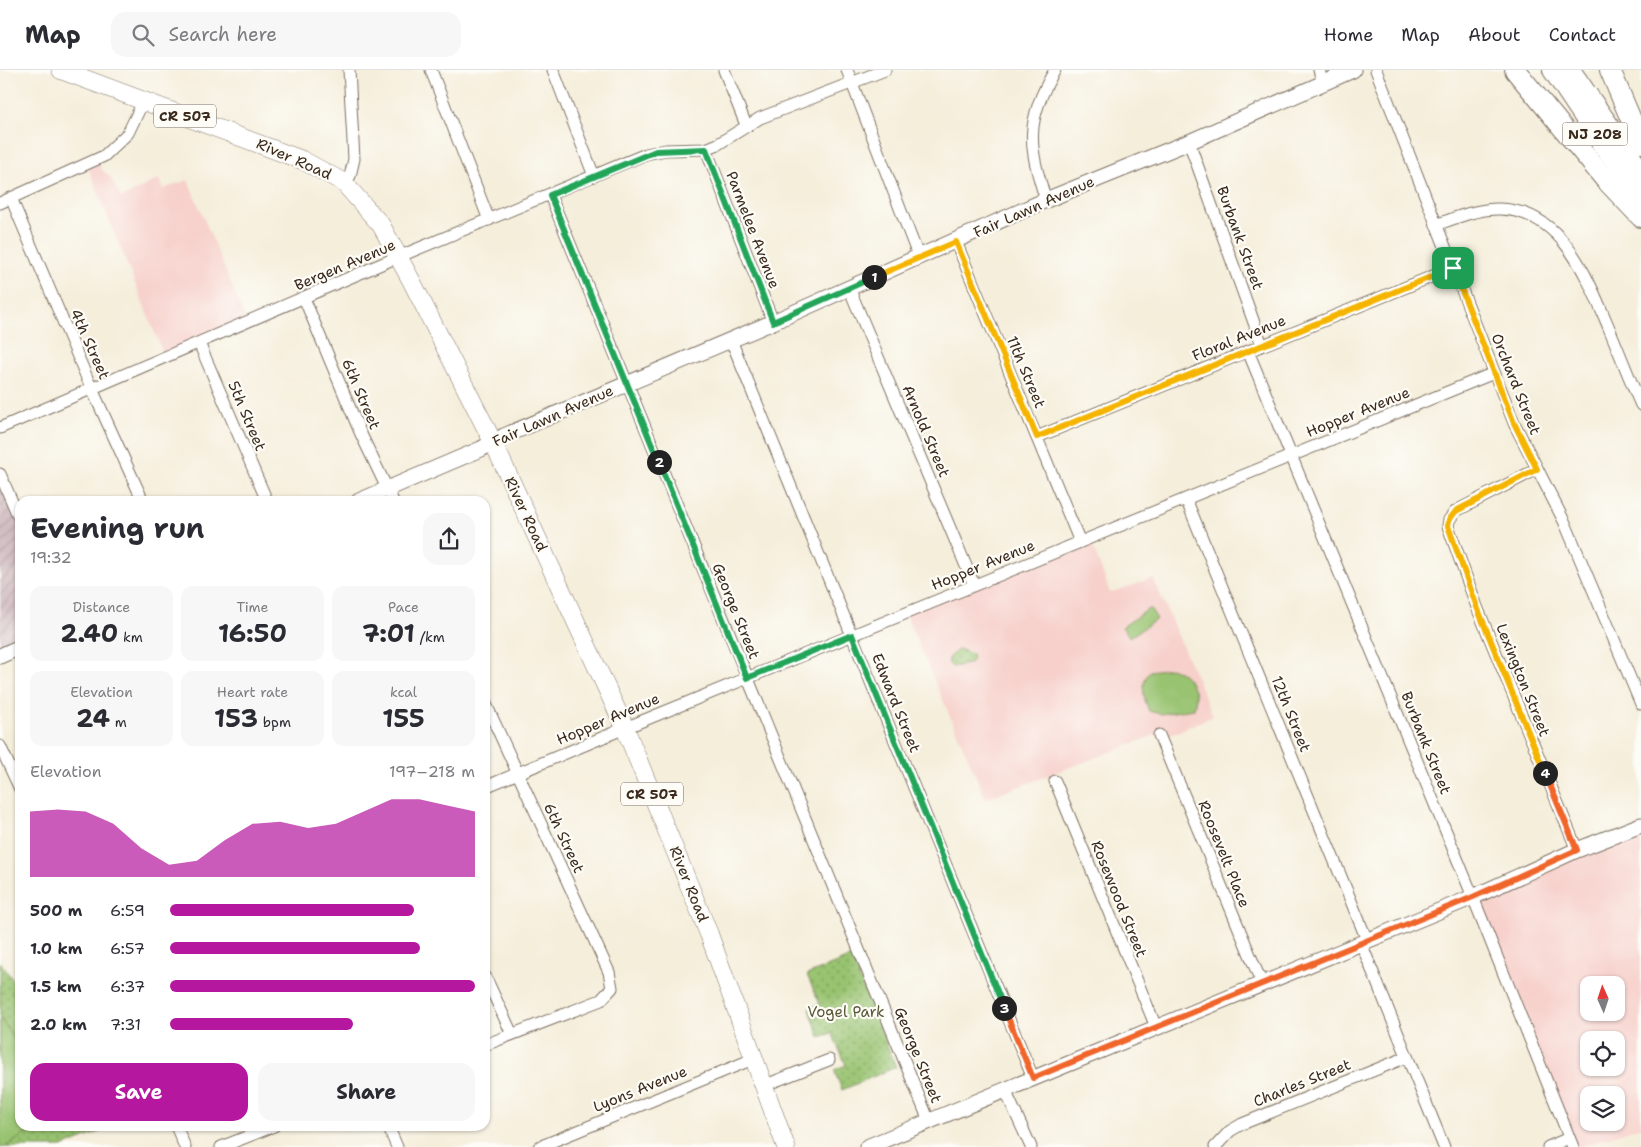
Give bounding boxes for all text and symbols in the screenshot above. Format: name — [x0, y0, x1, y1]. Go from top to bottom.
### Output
search box — [111, 12, 461, 57]
text: Map — [25, 19, 81, 51]
icon: search — [129, 21, 157, 49]
text: Search here — [169, 22, 277, 47]
text: Home — [1324, 23, 1373, 47]
text: Map — [1401, 23, 1440, 47]
text: About — [1468, 23, 1521, 47]
text: Contact — [1549, 23, 1616, 47]
road number: CR 507 — [154, 104, 216, 128]
road number: NJ 208 — [1562, 122, 1628, 146]
street label: River Road — [253, 134, 335, 185]
street label: Parmelee Avenue — [721, 168, 785, 292]
street label: Fair Lawn Avenue — [970, 171, 1098, 243]
street label: Burbank Street — [1212, 183, 1268, 293]
street label: Bergen Avenue — [291, 235, 399, 295]
pin — [1432, 247, 1474, 289]
icon: arrive — [1439, 254, 1467, 282]
pin: 1 — [862, 264, 886, 290]
text: 1 — [871, 268, 878, 286]
street label: 4th Street — [66, 306, 114, 382]
street label: Floral Avenue — [1189, 310, 1289, 366]
street label: Orchard Street — [1487, 330, 1545, 438]
street label: 11th Street — [1002, 333, 1050, 411]
street label: 6th Street — [337, 356, 385, 432]
street label: 5th Street — [223, 378, 271, 454]
street label: Fair Lawn Avenue — [489, 380, 617, 452]
street label: Arnold Street — [898, 382, 954, 480]
street label: Hopper Avenue — [1303, 382, 1413, 442]
pin: 2 — [646, 450, 672, 474]
text: 2 — [655, 453, 664, 471]
street label: River Road — [500, 473, 552, 555]
text: Evening run — [30, 509, 205, 547]
button: share — [423, 513, 475, 565]
street label: Hopper Avenue — [928, 535, 1038, 595]
text: 19:32 — [30, 547, 72, 568]
street label: George Street — [708, 560, 764, 662]
text: Distance — [73, 598, 130, 616]
text: Time — [236, 598, 269, 616]
text: Pace — [388, 598, 419, 616]
text: 2.40 — [60, 616, 118, 650]
text: 16:50 — [218, 616, 287, 650]
text: 7:01 — [362, 616, 415, 650]
street label: Lexington Street — [1491, 621, 1555, 739]
text: km — [118, 628, 143, 646]
text: /km — [415, 628, 445, 646]
street label: Edward Street — [867, 650, 925, 756]
street label: 12th Street — [1267, 673, 1315, 755]
text: Elevation — [70, 683, 133, 701]
text: Heart rate — [217, 683, 288, 701]
text: kcal — [390, 683, 417, 701]
street label: Hopper Avenue — [553, 688, 663, 750]
street label: Burbank Street — [1396, 689, 1456, 797]
text: 24 — [76, 701, 110, 735]
text: 153 — [214, 701, 258, 735]
text: 155 — [382, 701, 425, 735]
text: m — [110, 713, 127, 731]
text: bpm — [258, 713, 291, 731]
pin: 4 — [1532, 760, 1558, 786]
text: Elevation — [30, 761, 102, 782]
text: 197–218 m — [389, 761, 475, 782]
text: 4 — [1541, 764, 1550, 782]
road number: CR 507 — [621, 782, 683, 806]
street label: Roosevelt Place — [1193, 798, 1255, 910]
street label: 6th Street — [539, 800, 589, 876]
street label: Rosewood Street — [1086, 838, 1152, 960]
street label: River Road — [665, 843, 713, 925]
text: 500 m — [30, 900, 82, 921]
text: 6:59 — [110, 900, 145, 921]
text: 1.0 km — [30, 938, 82, 959]
text: 6:57 — [110, 938, 145, 959]
text: 1.5 km — [30, 976, 82, 997]
text: 6:37 — [110, 976, 145, 997]
north arrow — [1580, 976, 1625, 1021]
map controls — [1580, 976, 1625, 1131]
pin: 3 — [992, 996, 1016, 1020]
text: 3 — [1000, 999, 1009, 1017]
park label: Vogel Park — [807, 1002, 885, 1022]
street label: George Street — [890, 1004, 946, 1106]
text: 2.0 km — [30, 1014, 87, 1035]
text: 7:31 — [110, 1014, 141, 1035]
button: locate — [1580, 1031, 1625, 1076]
street label: Charles Street — [1250, 1054, 1354, 1112]
street label: Lyons Avenue — [590, 1061, 690, 1117]
button: Save — [30, 1063, 248, 1121]
button: Share — [258, 1063, 475, 1121]
button: layers — [1580, 1086, 1625, 1131]

